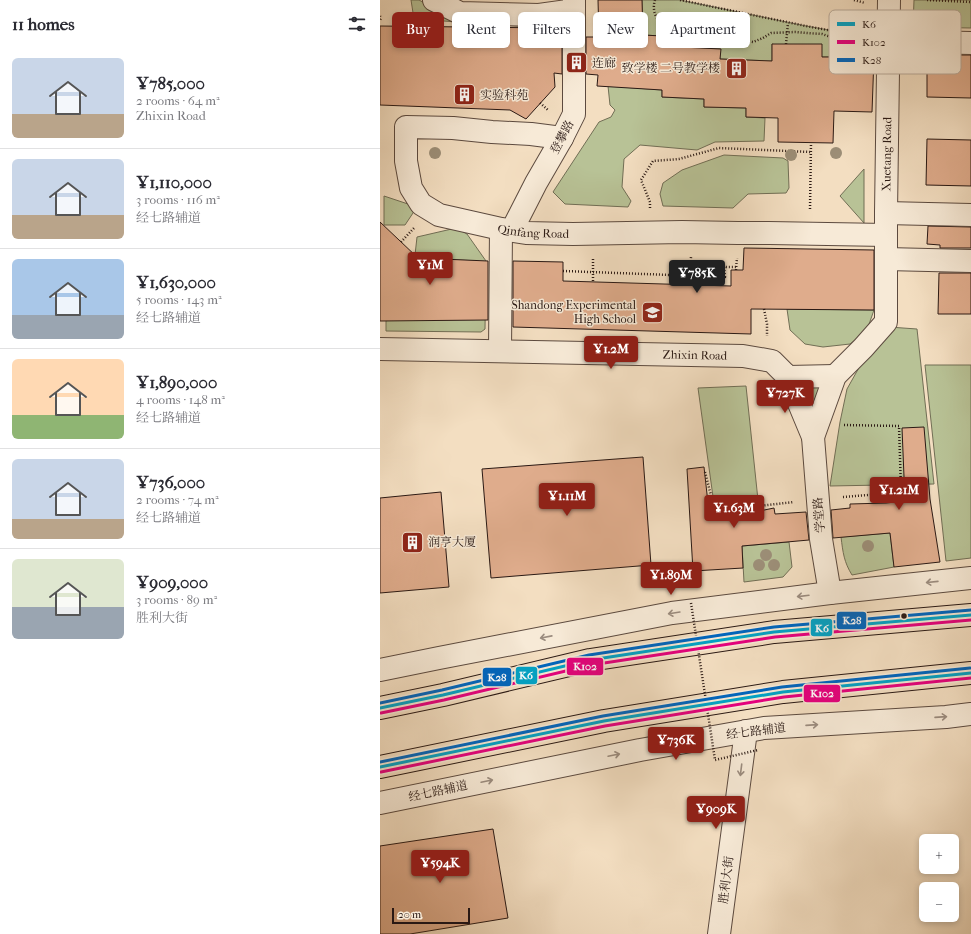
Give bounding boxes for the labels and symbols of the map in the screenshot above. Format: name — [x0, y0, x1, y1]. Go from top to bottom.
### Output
legend — [829, 10, 961, 74]
text: K6 — [862, 18, 876, 31]
text: K102 — [862, 36, 886, 49]
building icon: 连廊 — [563, 50, 589, 76]
text: K28 — [862, 54, 881, 67]
building icon: 致学楼 二号教学楼 — [723, 55, 749, 81]
place label: 连廊 — [592, 56, 616, 70]
place label: 致学楼 二号教学楼 — [621, 61, 720, 75]
building icon: 实验科苑 — [451, 82, 477, 108]
place label: 实验科苑 — [480, 88, 528, 102]
street label: Xuetang Road — [879, 116, 894, 191]
street label: 登攀路 — [547, 118, 577, 156]
street label: Qinfang Road — [496, 222, 570, 241]
pin: ¥1M — [411, 252, 449, 286]
pin: ¥785K — [669, 260, 725, 294]
place label: Shandong Experimental High School — [512, 298, 637, 326]
school or university icon: Shandong Experimental High School — [639, 299, 665, 325]
pin: ¥1.2M — [583, 336, 639, 370]
street label: Zhixin Road — [663, 347, 728, 363]
pin: ¥727K — [757, 380, 813, 414]
pin: ¥1.21M — [866, 477, 932, 511]
pin: ¥1.11M — [534, 483, 600, 517]
pin: ¥1.63M — [701, 495, 767, 529]
street label: 学堂路 — [810, 496, 828, 534]
building icon: 润亨大厦 — [400, 529, 426, 555]
place label: 润亨大厦 — [428, 535, 476, 549]
pin: ¥1.89M — [638, 562, 704, 596]
one-way arrow — [926, 578, 939, 585]
one-way arrow — [797, 592, 810, 600]
one-way arrow — [668, 609, 681, 617]
line badge: K28 — [836, 611, 867, 630]
unlabelled marker — [899, 611, 909, 621]
text: K28 — [842, 614, 862, 627]
line badge: K6 — [810, 618, 833, 637]
text: K6 — [815, 622, 830, 635]
one-way arrow — [540, 633, 553, 641]
line badge: K102 — [566, 657, 604, 676]
text: K102 — [573, 660, 597, 673]
line badge: K6 — [515, 666, 538, 685]
line badge: K28 — [482, 667, 512, 687]
text: K6 — [519, 669, 534, 682]
text: K28 — [487, 671, 507, 684]
line badge: K102 — [803, 684, 841, 703]
text: K102 — [810, 687, 834, 700]
one-way arrow — [934, 713, 947, 720]
street label: 经七路辅道 — [725, 720, 787, 742]
one-way arrow — [805, 722, 818, 729]
pin: ¥736K — [648, 727, 704, 761]
one-way arrow — [607, 751, 620, 759]
one-way arrow — [737, 763, 745, 776]
one-way arrow — [480, 777, 493, 785]
street label: 经七路辅道 — [407, 778, 469, 804]
pin: ¥909K — [688, 796, 744, 830]
pin: ¥594K — [412, 850, 468, 884]
street label: 胜利大街 — [716, 854, 736, 905]
scale bar — [392, 906, 470, 925]

